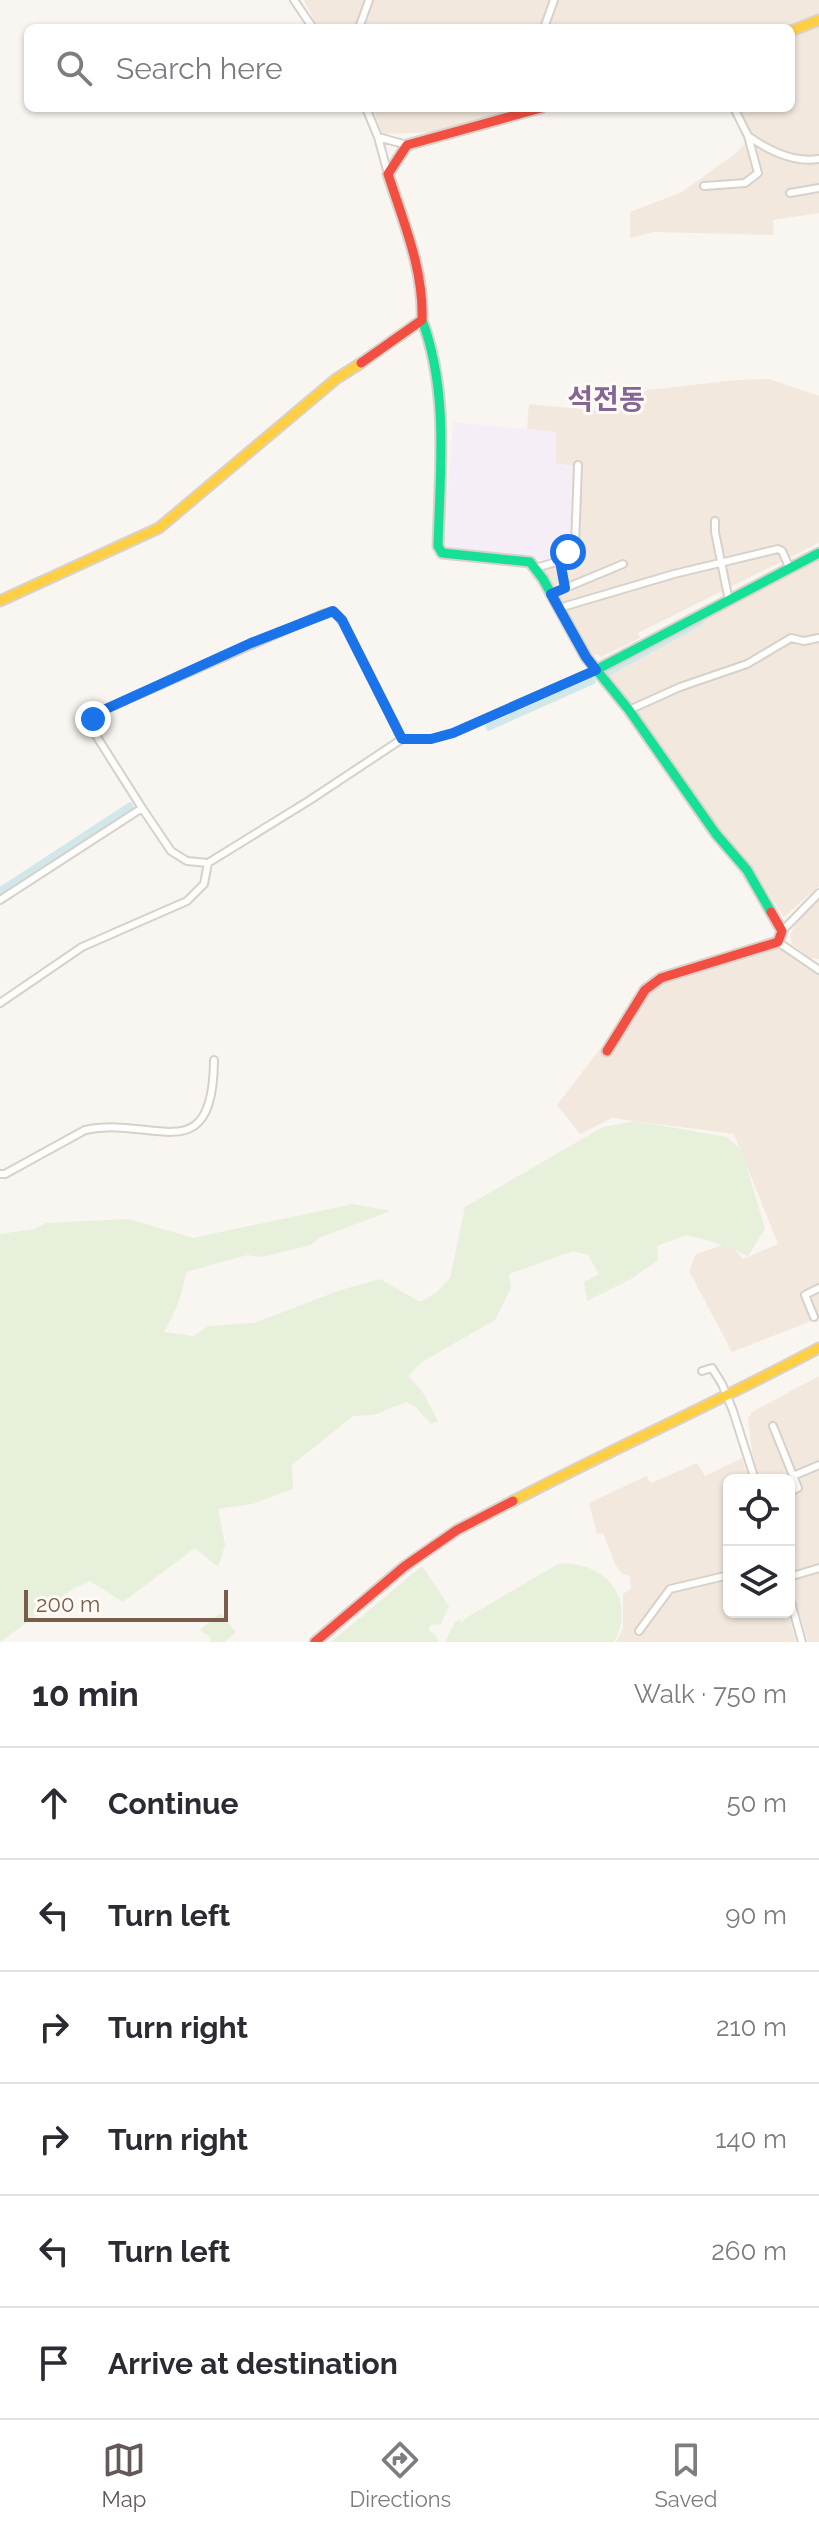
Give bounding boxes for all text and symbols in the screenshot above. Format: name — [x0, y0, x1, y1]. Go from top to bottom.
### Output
search box — [24, 24, 795, 112]
icon: search — [52, 46, 96, 90]
text: Search here — [116, 51, 283, 86]
district label: 석전동 — [567, 383, 645, 416]
route start — [550, 534, 586, 570]
route end — [75, 701, 111, 737]
map controls — [723, 1474, 795, 1618]
button: locate — [723, 1474, 795, 1546]
button: layers — [723, 1546, 795, 1618]
scale bar — [24, 1586, 228, 1622]
text: 200 m — [36, 1591, 100, 1617]
text: 10 min — [32, 1674, 139, 1714]
text: Walk · 750 m — [634, 1679, 787, 1709]
icon: ahead — [32, 1781, 76, 1825]
text: Continue — [108, 1786, 239, 1821]
text: 50 m — [726, 1788, 787, 1818]
icon: left — [32, 1893, 76, 1937]
text: Turn left — [108, 1898, 230, 1933]
text: 90 m — [725, 1900, 787, 1930]
icon: right — [32, 2005, 76, 2049]
text: Turn right — [108, 2010, 248, 2045]
text: 210 m — [716, 2012, 787, 2042]
icon: right — [32, 2117, 76, 2161]
text: Turn right — [108, 2122, 248, 2157]
text: 140 m — [715, 2124, 787, 2154]
icon: left — [32, 2229, 76, 2273]
text: Turn left — [108, 2234, 230, 2269]
text: 260 m — [711, 2236, 787, 2266]
icon: arrive — [32, 2341, 76, 2385]
text: Arrive at destination — [108, 2346, 398, 2381]
tab: Map — [102, 2438, 146, 2512]
tab: Directions — [350, 2438, 451, 2512]
tab: Saved — [654, 2438, 717, 2512]

